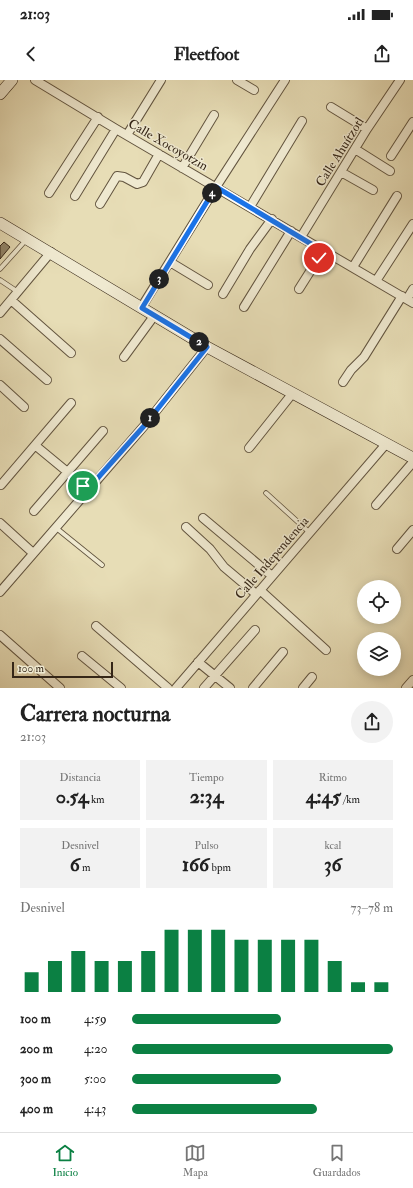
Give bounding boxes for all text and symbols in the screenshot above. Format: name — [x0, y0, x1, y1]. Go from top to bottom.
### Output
text: 21:03 — [20, 5, 50, 24]
icon: back — [20, 43, 42, 65]
text: Fleetfoot — [174, 43, 239, 66]
icon: share — [371, 43, 393, 65]
street label: Calle Ahuítzotl — [312, 114, 368, 190]
street label: Calle Xocoyotzin — [125, 116, 211, 175]
pin: 4 — [202, 183, 222, 203]
text: 4 — [209, 186, 215, 199]
pin — [302, 241, 336, 275]
icon: check — [308, 247, 330, 269]
pin: 3 — [149, 269, 169, 289]
text: 3 — [157, 272, 161, 285]
pin: 2 — [189, 332, 209, 352]
text: 2 — [196, 335, 202, 348]
pin: 1 — [140, 408, 160, 428]
text: 1 — [148, 411, 152, 424]
pin — [66, 469, 100, 503]
icon: arrive — [72, 475, 94, 497]
street label: Calle Independencia — [232, 513, 314, 603]
map controls — [357, 580, 401, 676]
button: locate — [357, 580, 401, 624]
button: layers — [357, 632, 401, 676]
scale bar — [12, 660, 113, 679]
text: 100 m — [18, 662, 44, 675]
text: Carrera nocturna — [20, 700, 170, 728]
button: share — [351, 701, 393, 743]
text: 21:03 — [20, 729, 46, 745]
text: Distancia — [60, 771, 101, 784]
text: Tiempo — [189, 771, 224, 784]
text: Ritmo — [319, 771, 347, 784]
text: 0.54 — [56, 784, 89, 809]
text: 2:34 — [190, 784, 223, 809]
text: 4:45 — [306, 784, 341, 809]
text: km — [89, 793, 105, 806]
text: /km — [341, 793, 360, 806]
text: Desnivel — [61, 839, 99, 852]
text: Pulso — [194, 839, 219, 852]
text: kcal — [324, 839, 341, 852]
text: 6 — [70, 852, 80, 877]
text: 166 — [182, 852, 209, 877]
text: 36 — [324, 852, 342, 877]
text: m — [80, 861, 91, 874]
text: bpm — [209, 861, 231, 874]
text: Desnivel — [20, 900, 65, 916]
text: 73–78 m — [351, 900, 393, 916]
text: 100 m — [20, 1011, 51, 1027]
text: 4:59 — [84, 1011, 107, 1027]
text: 200 m — [20, 1041, 53, 1057]
text: 4:20 — [84, 1041, 107, 1057]
text: 300 m — [20, 1071, 51, 1087]
text: 5:00 — [84, 1071, 106, 1087]
text: 400 m — [20, 1101, 53, 1117]
text: 4:43 — [84, 1101, 106, 1117]
tab: Inicio — [52, 1142, 78, 1179]
tab: Mapa — [183, 1142, 208, 1179]
tab: Guardados — [313, 1142, 361, 1179]

